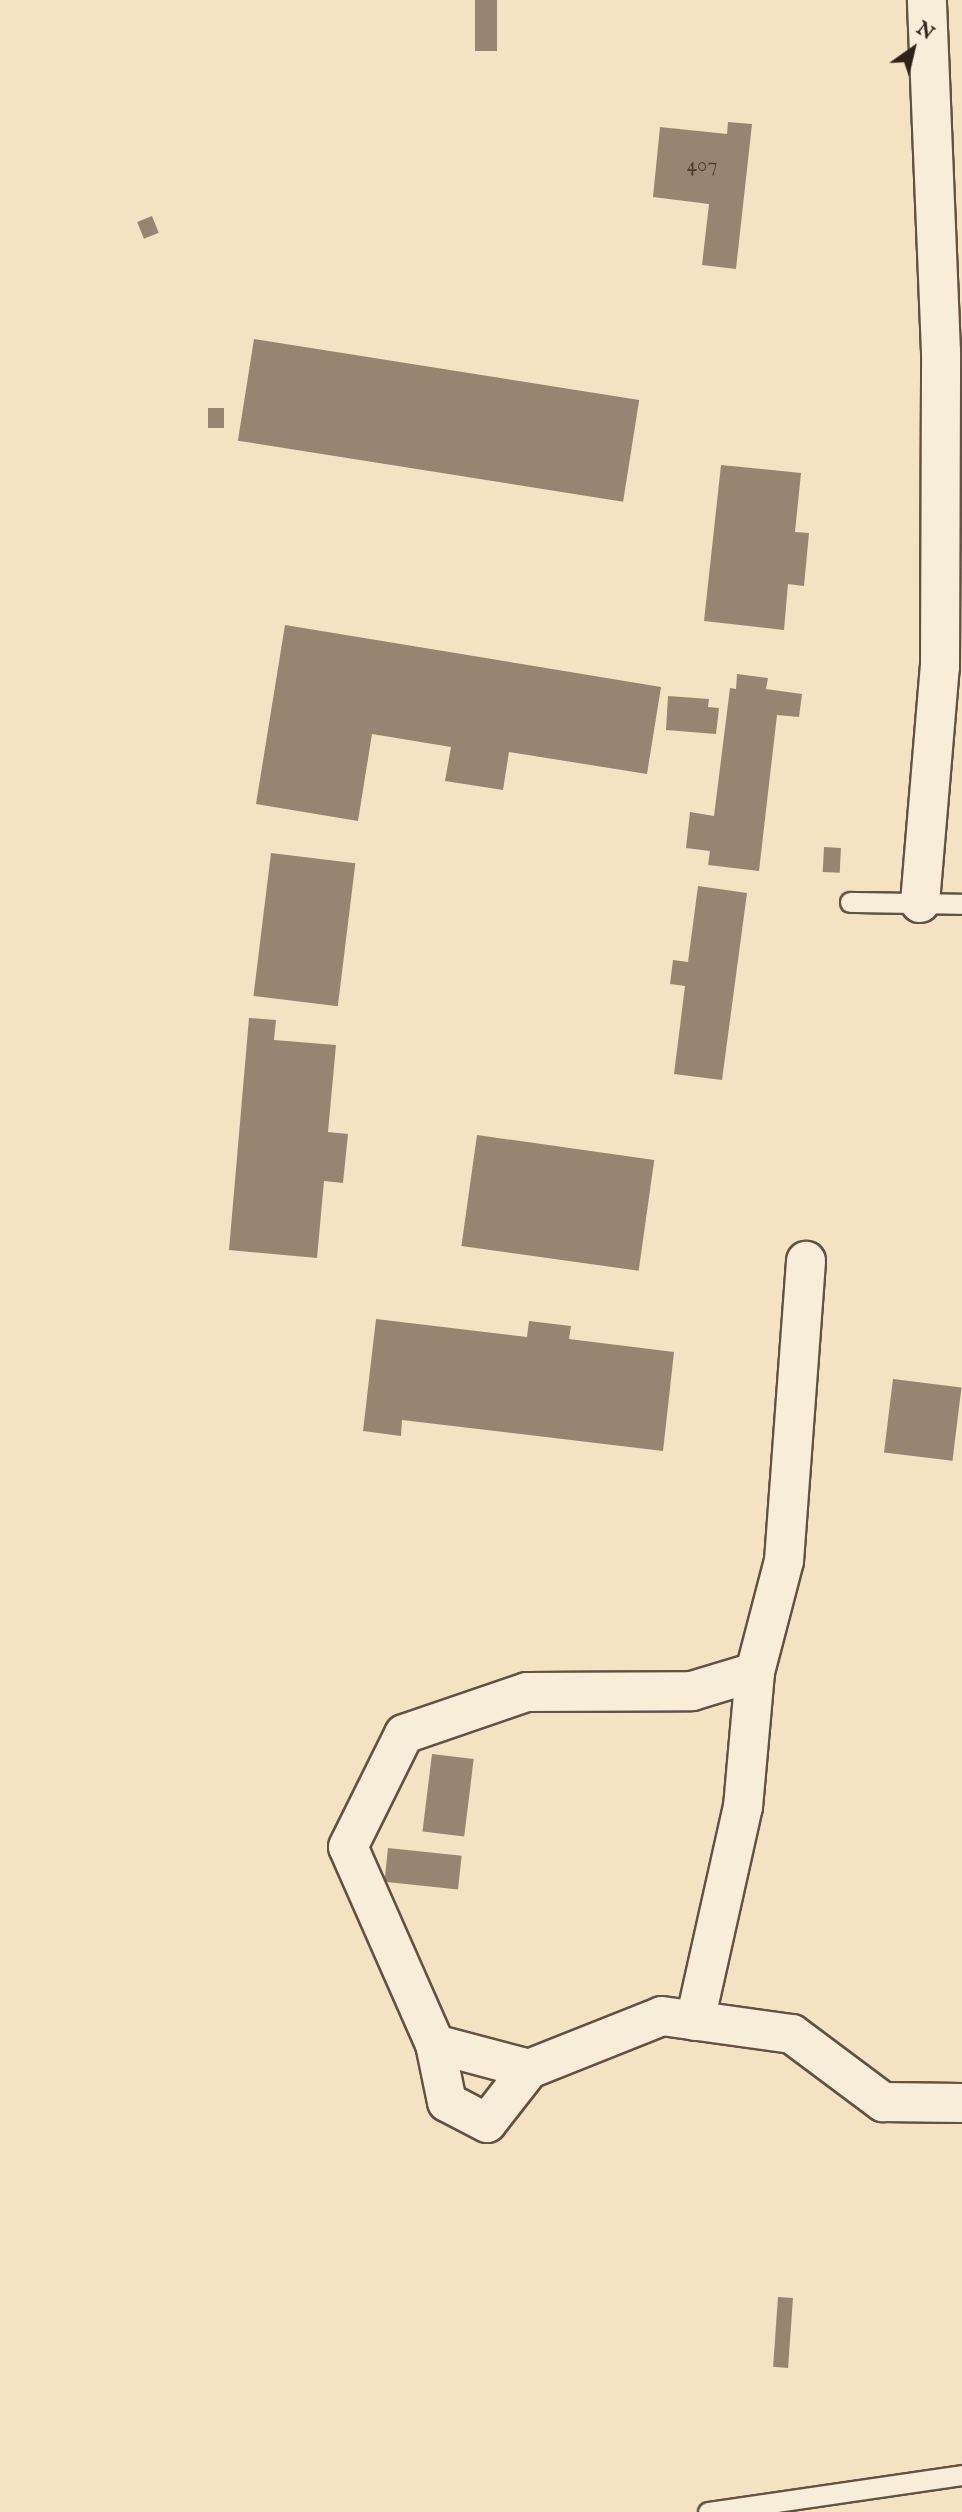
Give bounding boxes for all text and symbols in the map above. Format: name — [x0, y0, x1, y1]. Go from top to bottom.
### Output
north arrow — [878, 14, 948, 84]
text: N — [911, 17, 938, 46]
house number: 407 — [687, 153, 717, 179]

